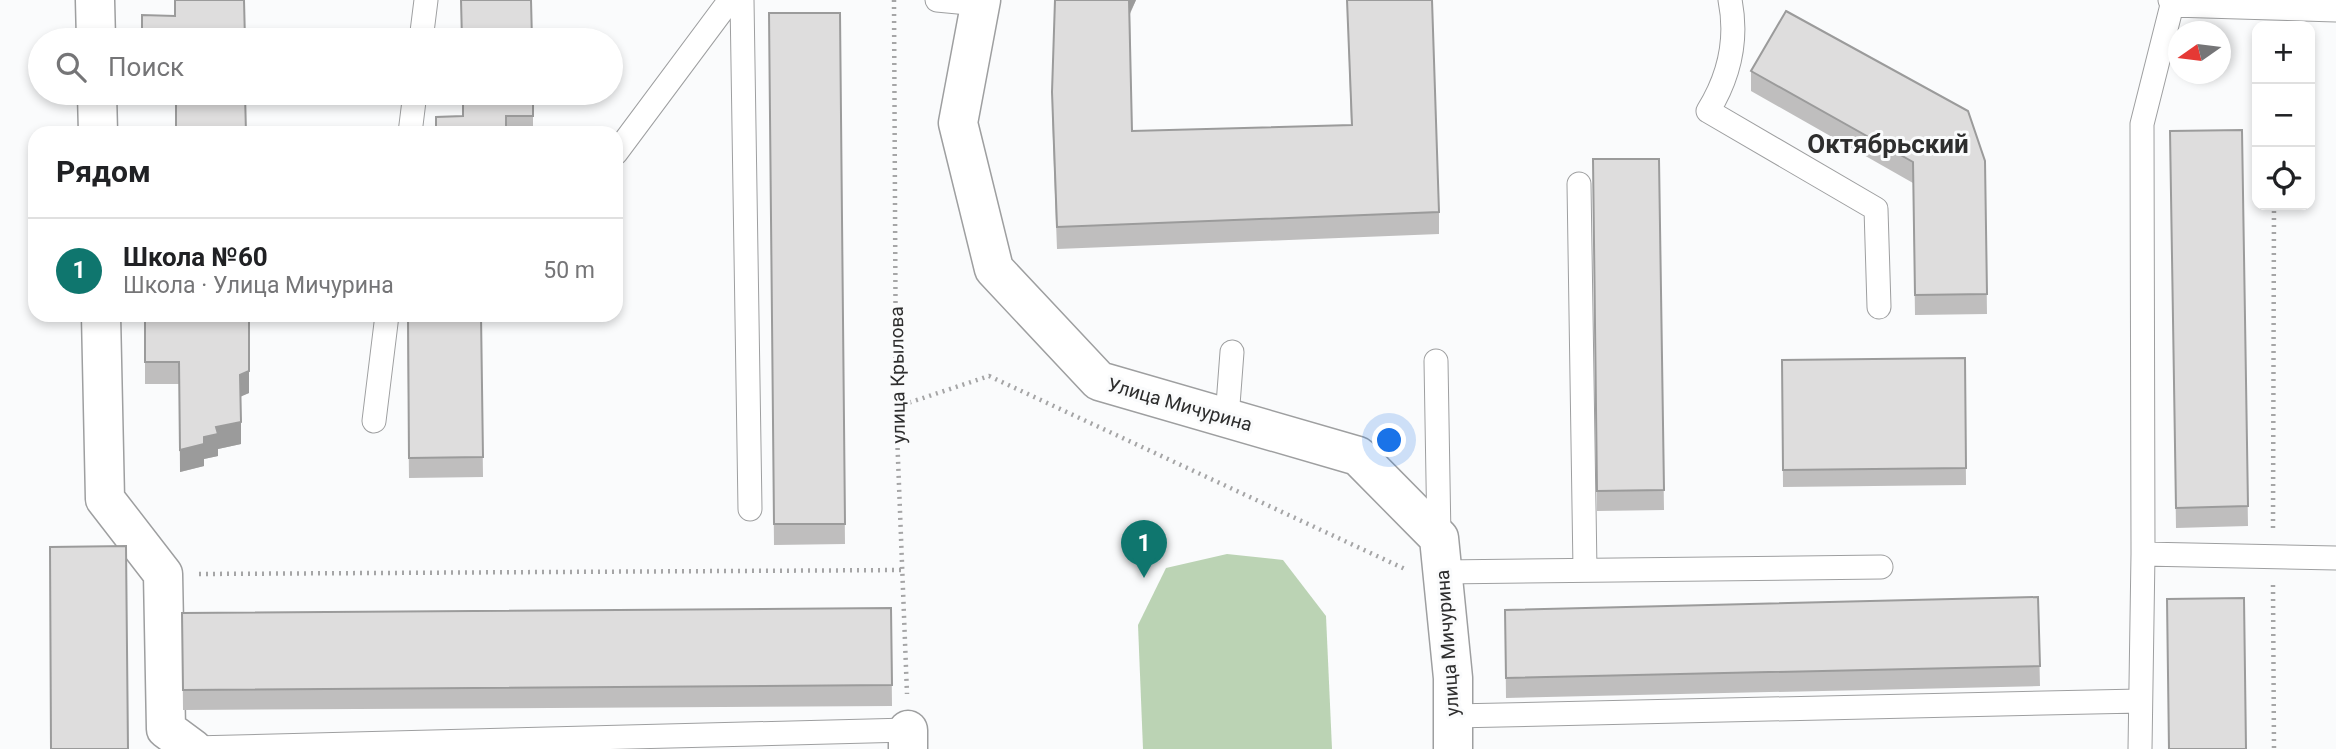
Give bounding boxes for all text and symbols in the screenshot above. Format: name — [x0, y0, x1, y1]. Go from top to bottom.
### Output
north arrow — [2168, 21, 2231, 84]
map controls — [2252, 21, 2315, 210]
button: + — [2252, 21, 2315, 84]
search box — [28, 28, 623, 105]
icon: search — [52, 48, 90, 86]
text: Поиск — [108, 52, 184, 82]
button: − — [2252, 84, 2315, 147]
district label: Октябрьский — [1807, 129, 1969, 159]
button: locate — [2252, 147, 2315, 210]
text: Рядом — [56, 154, 151, 189]
text: Школа №60 — [123, 242, 268, 272]
text: 1 — [72, 257, 86, 284]
text: 50 m — [543, 257, 595, 284]
text: Школа · Улица Мичурина — [123, 272, 394, 299]
street label: улица Крылова — [885, 306, 910, 444]
street label: Улица Мичурина — [1105, 373, 1255, 436]
your location — [1372, 423, 1406, 457]
pin: 1 — [1121, 520, 1167, 578]
street label: улица Мичурина — [1431, 569, 1464, 717]

